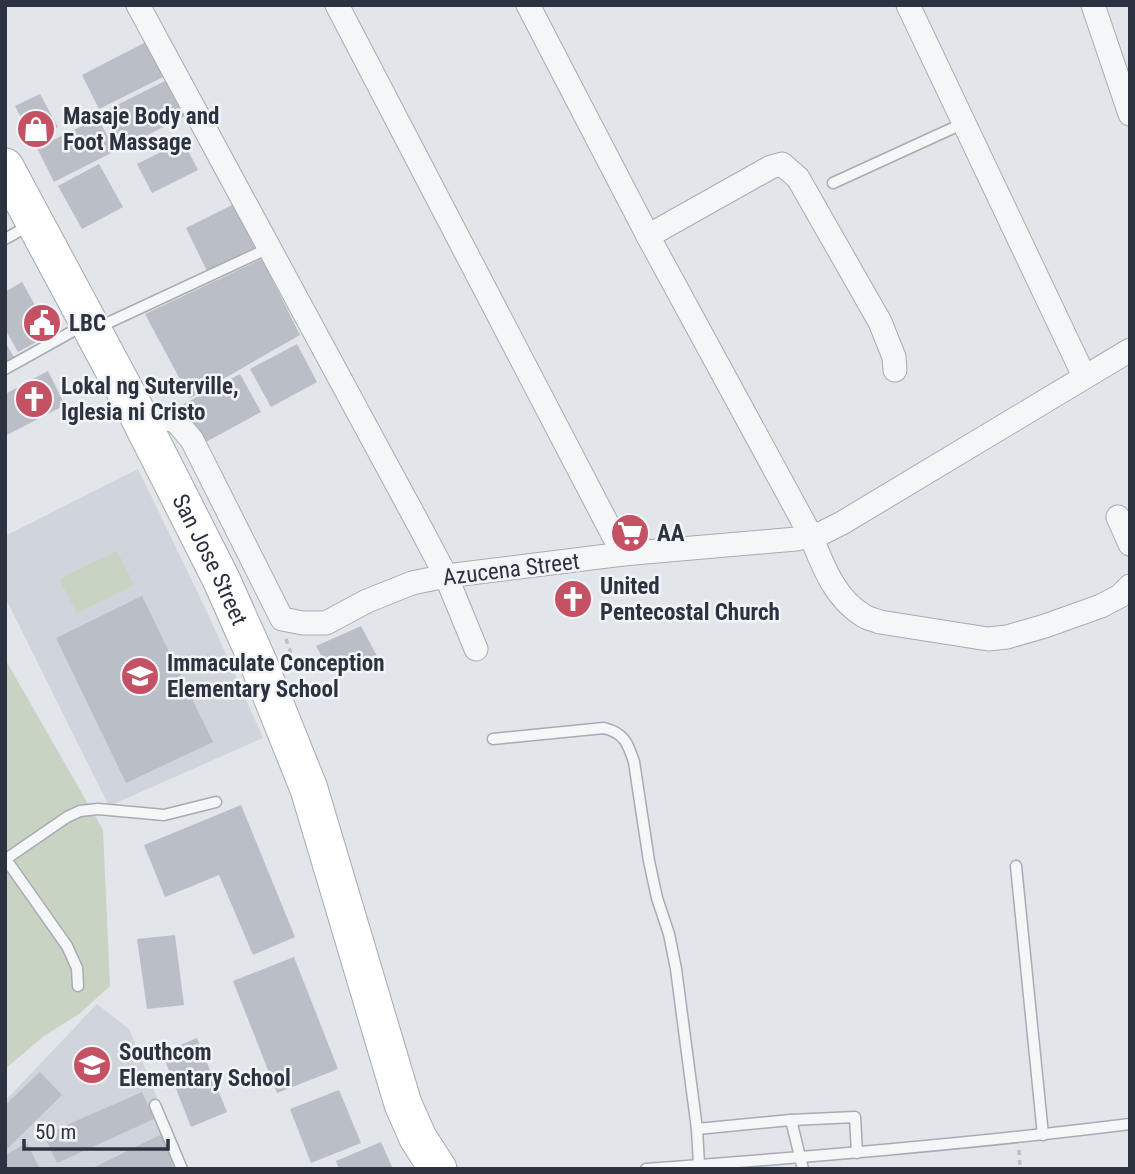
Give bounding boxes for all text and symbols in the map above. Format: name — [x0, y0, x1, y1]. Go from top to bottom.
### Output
place label: Masaje Body and Foot Massage — [63, 103, 219, 156]
shop icon: Masaje Body and Foot Massage — [15, 108, 57, 150]
public building icon: LBC — [21, 302, 63, 344]
place label: LBC — [69, 310, 106, 337]
place label: Lokal ng Suterville, Iglesia ni Cristo — [61, 373, 239, 426]
church icon: Lokal ng Suterville, Iglesia ni Cristo — [13, 378, 55, 420]
street label: San Jose Street — [166, 490, 253, 630]
supermarket icon: AA — [609, 512, 651, 554]
place label: AA — [657, 520, 685, 547]
street label: Azucena Street — [441, 548, 581, 591]
place label: United Pentecostal Church — [600, 573, 780, 626]
church icon: United Pentecostal Church — [552, 578, 594, 620]
place label: Immaculate Conception Elementary School — [167, 650, 385, 703]
school or university icon: Immaculate Conception Elementary School — [119, 655, 161, 697]
place label: Southcom Elementary School — [119, 1039, 291, 1092]
school or university icon: Southcom Elementary School — [71, 1044, 113, 1086]
scale bar — [24, 1108, 168, 1152]
text: 50 m — [35, 1120, 76, 1144]

